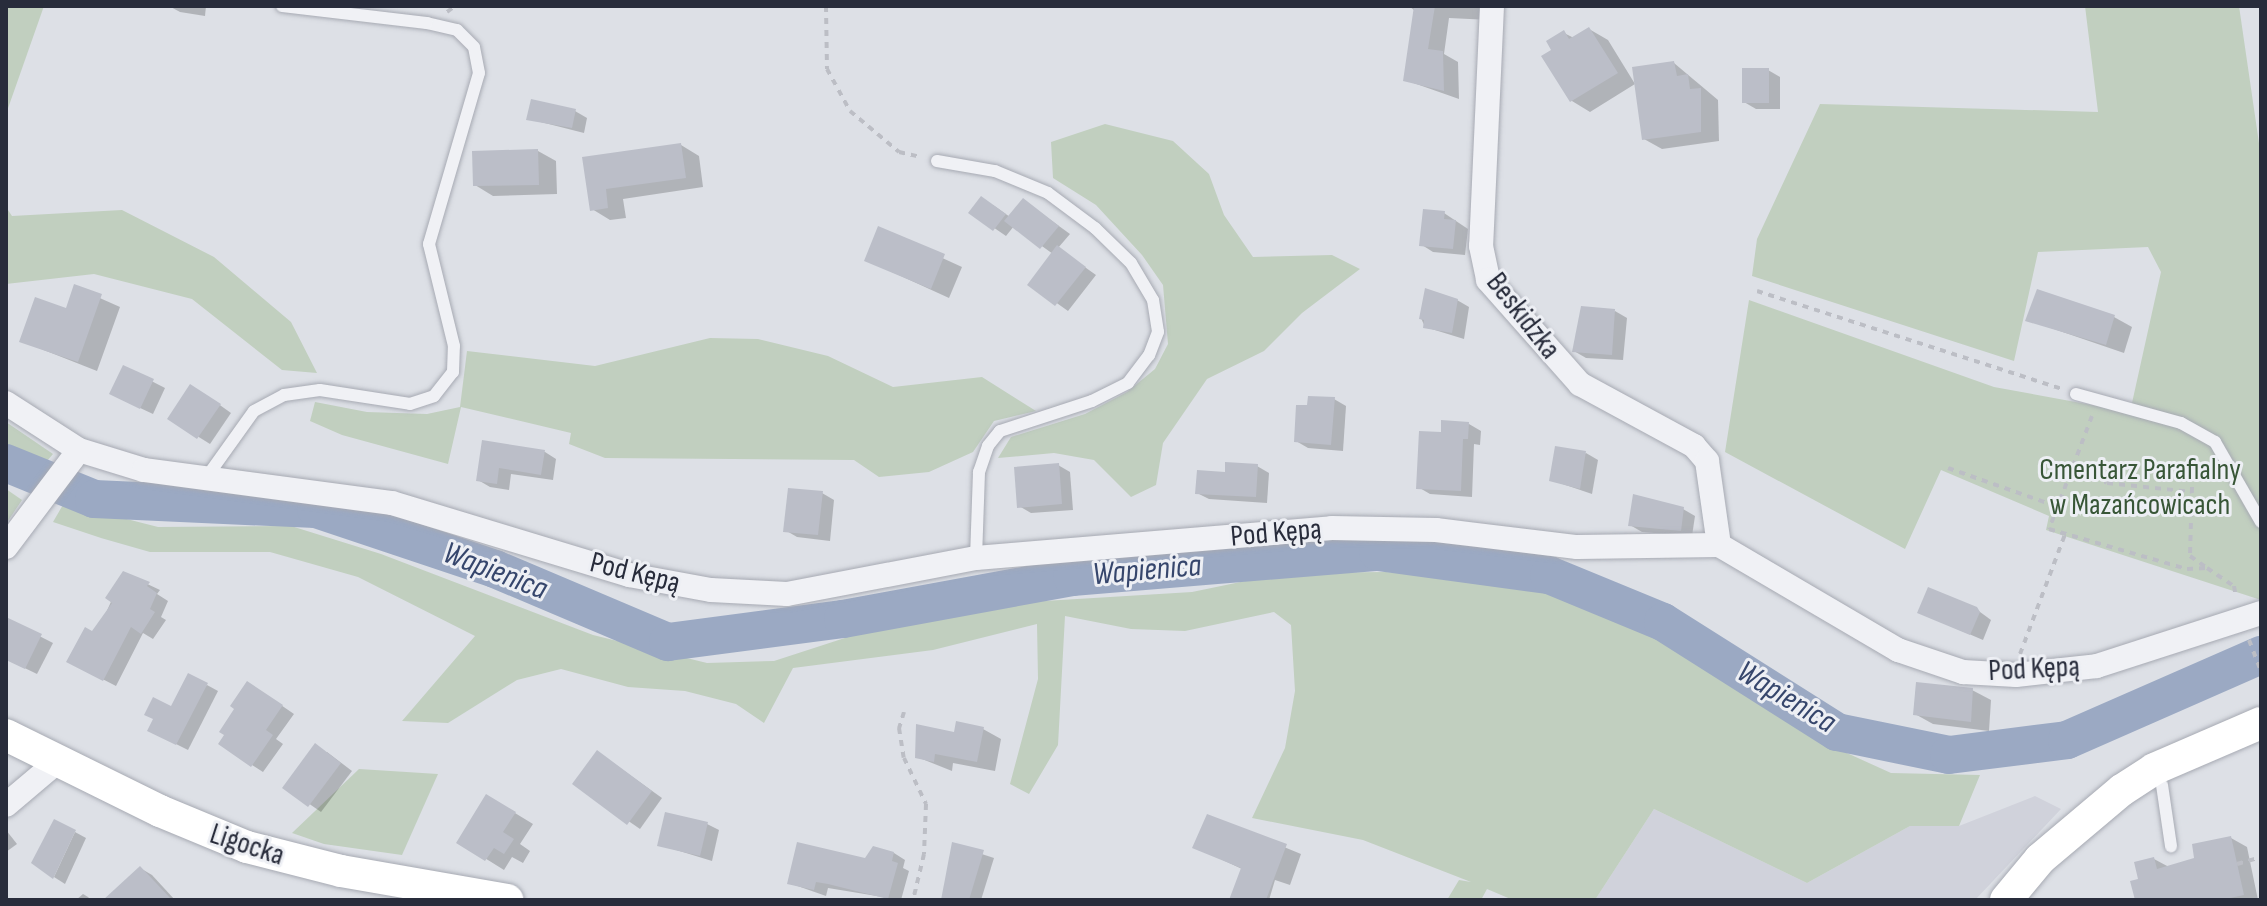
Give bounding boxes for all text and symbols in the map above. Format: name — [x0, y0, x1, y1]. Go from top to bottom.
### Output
street label: Beskidzka — [1478, 266, 1568, 366]
park label: Cmentarz Parafialny w Mazańcowicach — [2039, 452, 2241, 522]
street label: Pod Kępą — [1229, 511, 1323, 555]
water label: Wapienica — [437, 535, 553, 609]
street label: Pod Kępą — [586, 544, 684, 602]
water label: Wapienica — [1091, 547, 1203, 595]
street label: Pod Kępą — [1987, 649, 2081, 689]
water label: Wapienica — [1729, 654, 1843, 742]
street label: Ligocka — [205, 816, 289, 874]

